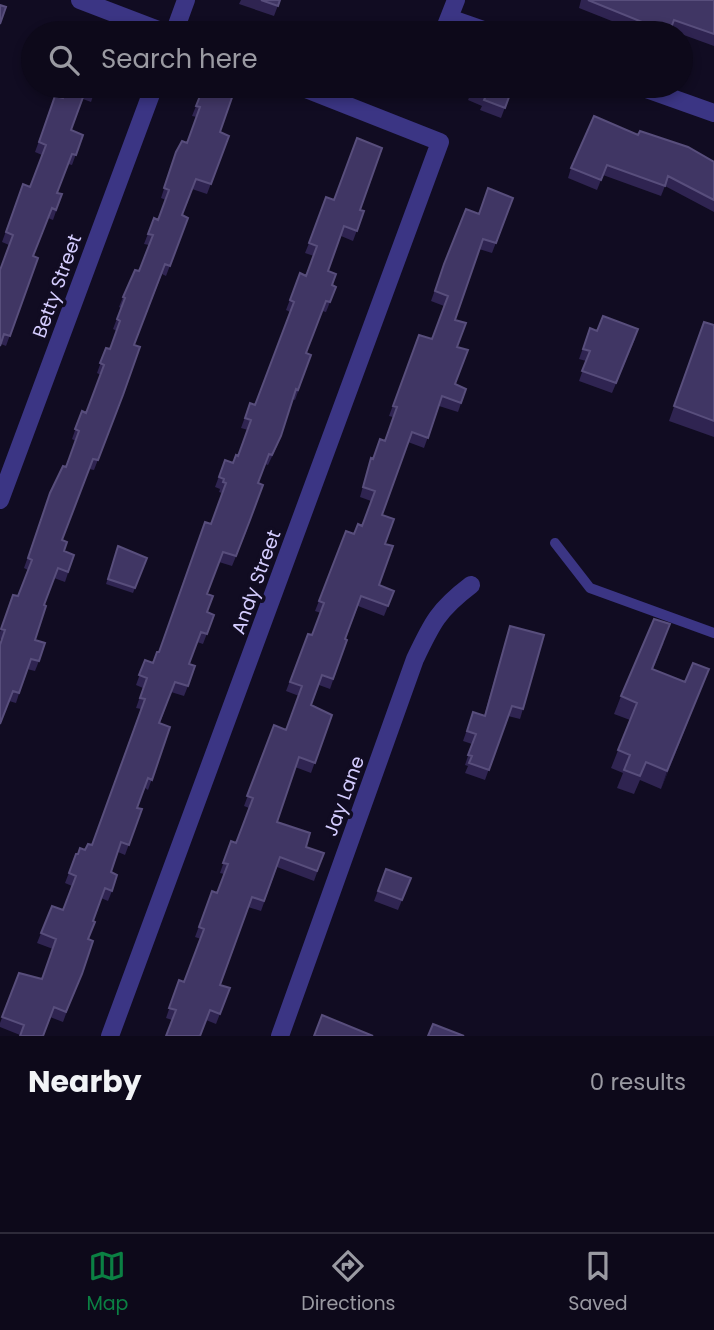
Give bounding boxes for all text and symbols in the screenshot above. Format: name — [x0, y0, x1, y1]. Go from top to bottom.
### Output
search box — [21, 21, 693, 98]
icon: search — [45, 41, 83, 79]
text: Search here — [101, 41, 258, 77]
street label: Betty Street — [26, 230, 88, 342]
street label: Andy Street — [225, 526, 287, 638]
street label: Jay Lane — [317, 752, 371, 840]
text: Nearby — [28, 1060, 142, 1103]
text: 0 results — [590, 1066, 686, 1098]
tab: Map — [86, 1247, 128, 1318]
tab: Directions — [301, 1247, 396, 1318]
tab: Saved — [568, 1247, 628, 1318]

